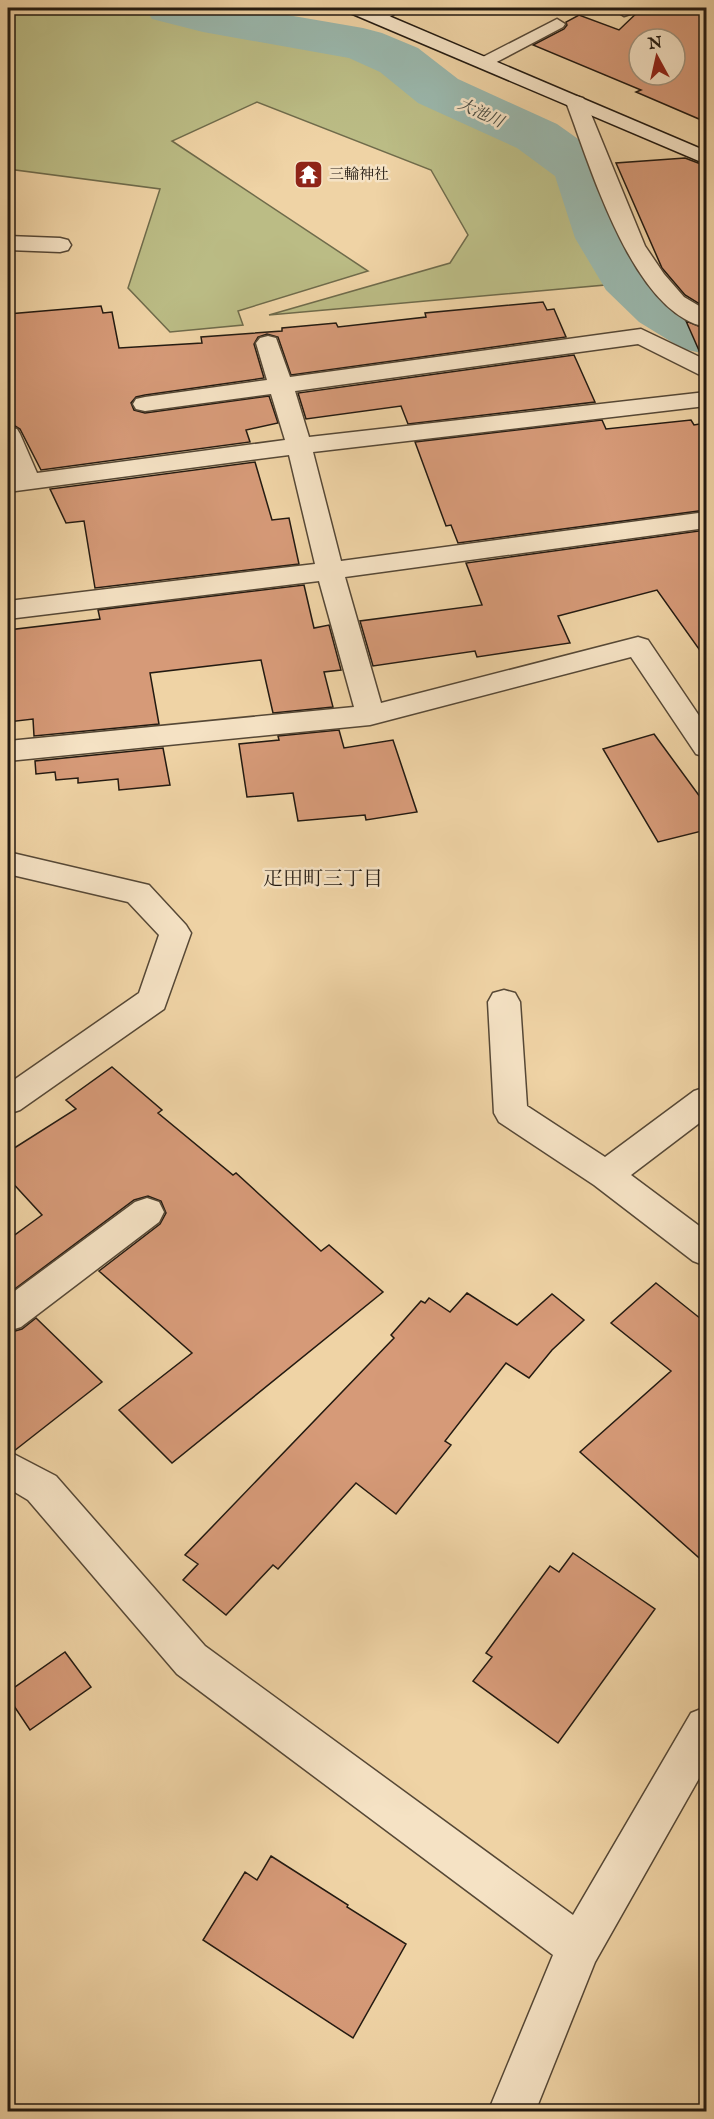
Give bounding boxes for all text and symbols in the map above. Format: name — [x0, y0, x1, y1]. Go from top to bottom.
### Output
north arrow — [627, 27, 687, 87]
text: N — [646, 33, 664, 55]
water label: 大池川 — [454, 95, 508, 134]
temple icon: 三輪神社 — [292, 158, 324, 190]
place label: 三輪神社 — [329, 165, 389, 184]
district label: 疋田町三丁目 — [263, 867, 383, 892]

